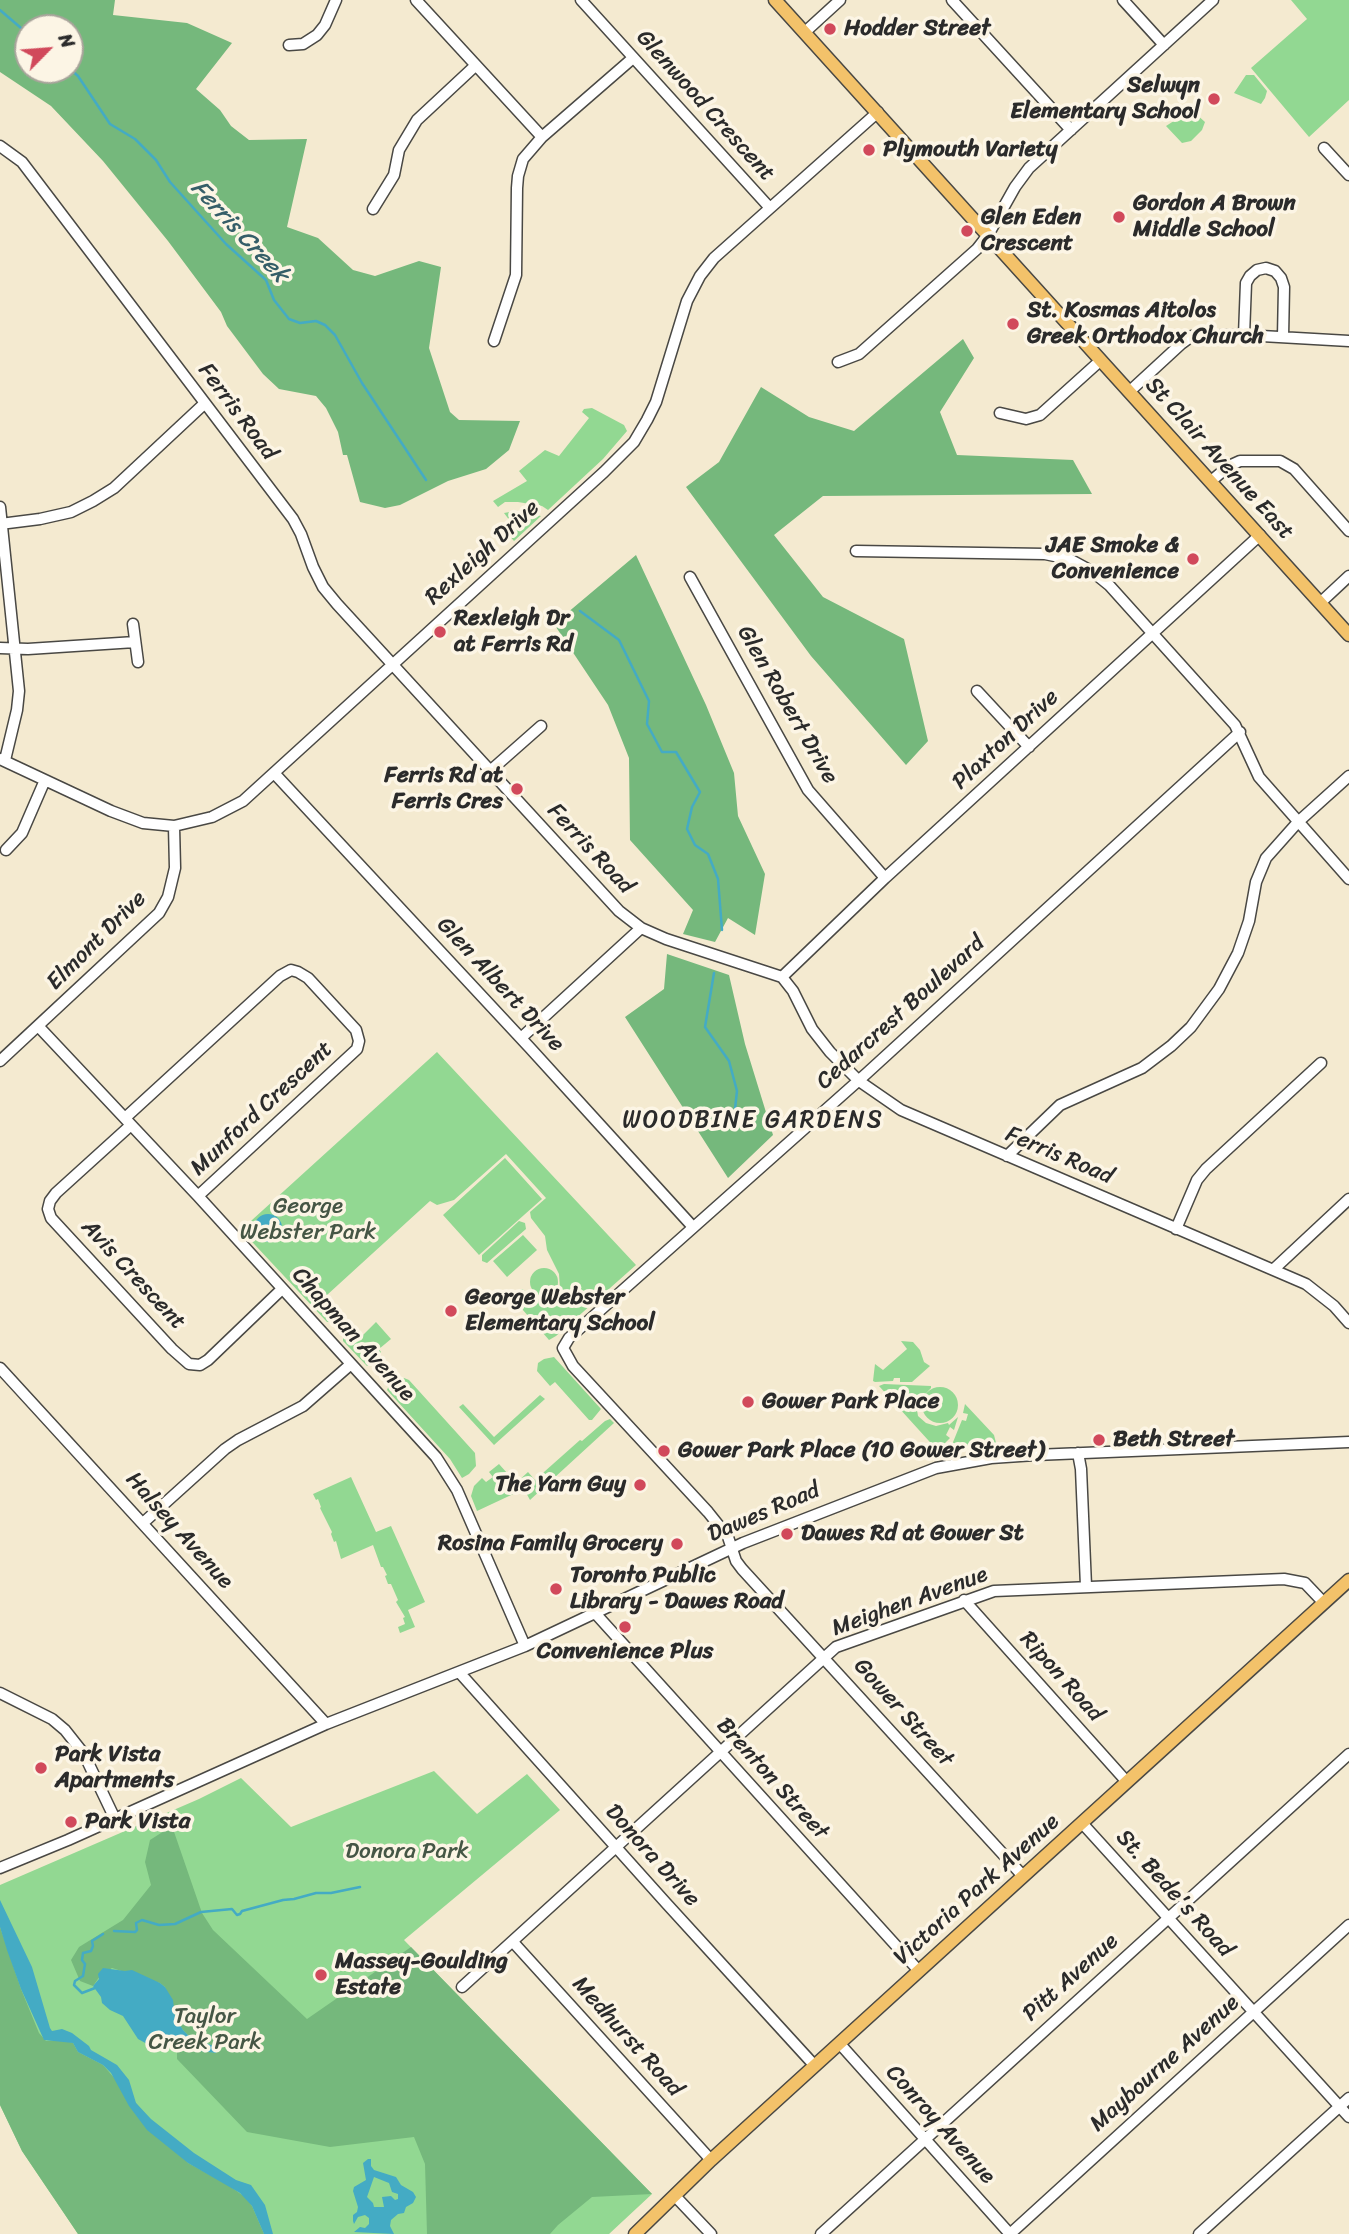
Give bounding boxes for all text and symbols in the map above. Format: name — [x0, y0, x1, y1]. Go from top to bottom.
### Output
north arrow — [14, 14, 84, 84]
place label: Hodder Street — [844, 15, 990, 43]
marker: Hodder Street — [822, 21, 838, 37]
street label: Glenwood Crescent — [630, 25, 780, 187]
text: N — [49, 28, 84, 54]
place label: Selwyn Elementary School — [1010, 72, 1200, 126]
marker: Selwyn Elementary School — [1206, 91, 1222, 107]
place label: Plymouth Variety — [883, 136, 1058, 164]
marker: Plymouth Variety — [861, 142, 877, 158]
water label: Ferris Creek — [184, 175, 294, 289]
place label: Gordon A Brown Middle School — [1133, 190, 1296, 244]
place label: Glen Eden Crescent — [981, 204, 1081, 258]
marker: Gordon A Brown Middle School — [1111, 209, 1127, 225]
marker: Glen Eden Crescent — [959, 223, 975, 239]
place label: St. Kosmas Aitolos Greek Orthodox Church — [1027, 297, 1264, 351]
marker: St. Kosmas Aitolos Greek Orthodox Church — [1005, 316, 1021, 332]
street label: Ferris Road — [192, 358, 282, 466]
street label: St Clair Avenue East — [1139, 372, 1299, 546]
street label: Rexleigh Drive — [420, 495, 546, 611]
place label: JAE Smoke & Convenience — [1046, 532, 1179, 586]
marker: JAE Smoke & Convenience — [1185, 551, 1201, 567]
place label: Rexleigh Dr at Ferris Rd — [454, 605, 573, 659]
street label: Glen Robert Drive — [731, 621, 843, 789]
marker: Rexleigh Dr at Ferris Rd — [432, 624, 448, 640]
street label: Plaxton Drive — [947, 684, 1065, 796]
place label: Ferris Rd at Ferris Cres — [384, 762, 503, 816]
marker: Ferris Rd at Ferris Cres — [509, 781, 525, 797]
street label: Ferris Road — [541, 798, 639, 900]
street label: Elmont Drive — [42, 886, 152, 996]
street label: Glen Albert Drive — [430, 912, 570, 1058]
street label: Cedarcrest Boulevard — [811, 930, 991, 1096]
street label: Munford Crescent — [185, 1036, 339, 1182]
district label: WOODBINE GARDENS — [625, 1107, 881, 1135]
street label: Ferris Road — [1001, 1121, 1117, 1191]
park label: George Webster Park — [240, 1193, 376, 1247]
street label: Avis Crescent — [75, 1214, 191, 1336]
street label: Chapman Avenue — [286, 1262, 420, 1408]
place label: George Webster Elementary School — [465, 1284, 655, 1338]
marker: George Webster Elementary School — [443, 1303, 459, 1319]
place label: Gower Park Place — [762, 1388, 940, 1416]
marker: Gower Park Place — [740, 1394, 756, 1410]
place label: Beth Street — [1113, 1426, 1234, 1454]
marker: Beth Street — [1091, 1432, 1107, 1448]
place label: Gower Park Place (10 Gower Street) — [678, 1437, 1044, 1465]
marker: Gower Park Place (10 Gower Street) — [656, 1443, 672, 1459]
street label: Halsey Avenue — [119, 1467, 239, 1595]
place label: The Yarn Guy — [495, 1471, 626, 1499]
marker: The Yarn Guy — [632, 1477, 648, 1493]
street label: Dawes Road — [704, 1477, 824, 1549]
place label: Dawes Rd at Gower St — [801, 1520, 1024, 1548]
marker: Dawes Rd at Gower St — [779, 1526, 795, 1542]
place label: Rosina Family Grocery — [438, 1530, 663, 1558]
marker: Rosina Family Grocery — [669, 1536, 685, 1552]
street label: Meighen Avenue — [828, 1561, 992, 1643]
place label: Toronto Public Library - Dawes Road — [570, 1562, 783, 1616]
marker: Toronto Public Library - Dawes Road — [548, 1581, 564, 1597]
marker: Convenience Plus — [617, 1619, 633, 1635]
street label: Ripon Road — [1013, 1626, 1109, 1728]
place label: Convenience Plus — [537, 1638, 713, 1666]
street label: Gower Street — [847, 1653, 959, 1773]
street label: Brenton Street — [710, 1712, 834, 1846]
place label: Park Vista Apartments — [55, 1741, 174, 1795]
marker: Park Vista Apartments — [33, 1760, 49, 1776]
street label: Donora Drive — [599, 1799, 705, 1913]
place label: Park Vista — [85, 1808, 190, 1836]
street label: Victoria Park Avenue — [889, 1808, 1065, 1972]
marker: Park Vista — [63, 1814, 79, 1830]
street label: St. Bede's Road — [1109, 1824, 1239, 1964]
park label: Donora Park — [345, 1838, 469, 1866]
street label: Pitt Avenue — [1018, 1928, 1124, 2028]
place label: Massey-Goulding Estate — [335, 1948, 508, 2002]
marker: Massey-Goulding Estate — [313, 1967, 329, 1983]
street label: Medhurst Road — [566, 1971, 688, 2103]
street label: Maybourne Avenue — [1085, 1990, 1245, 2138]
park label: Taylor Creek Park — [149, 2003, 261, 2057]
street label: Conroy Avenue — [879, 2060, 1001, 2190]

